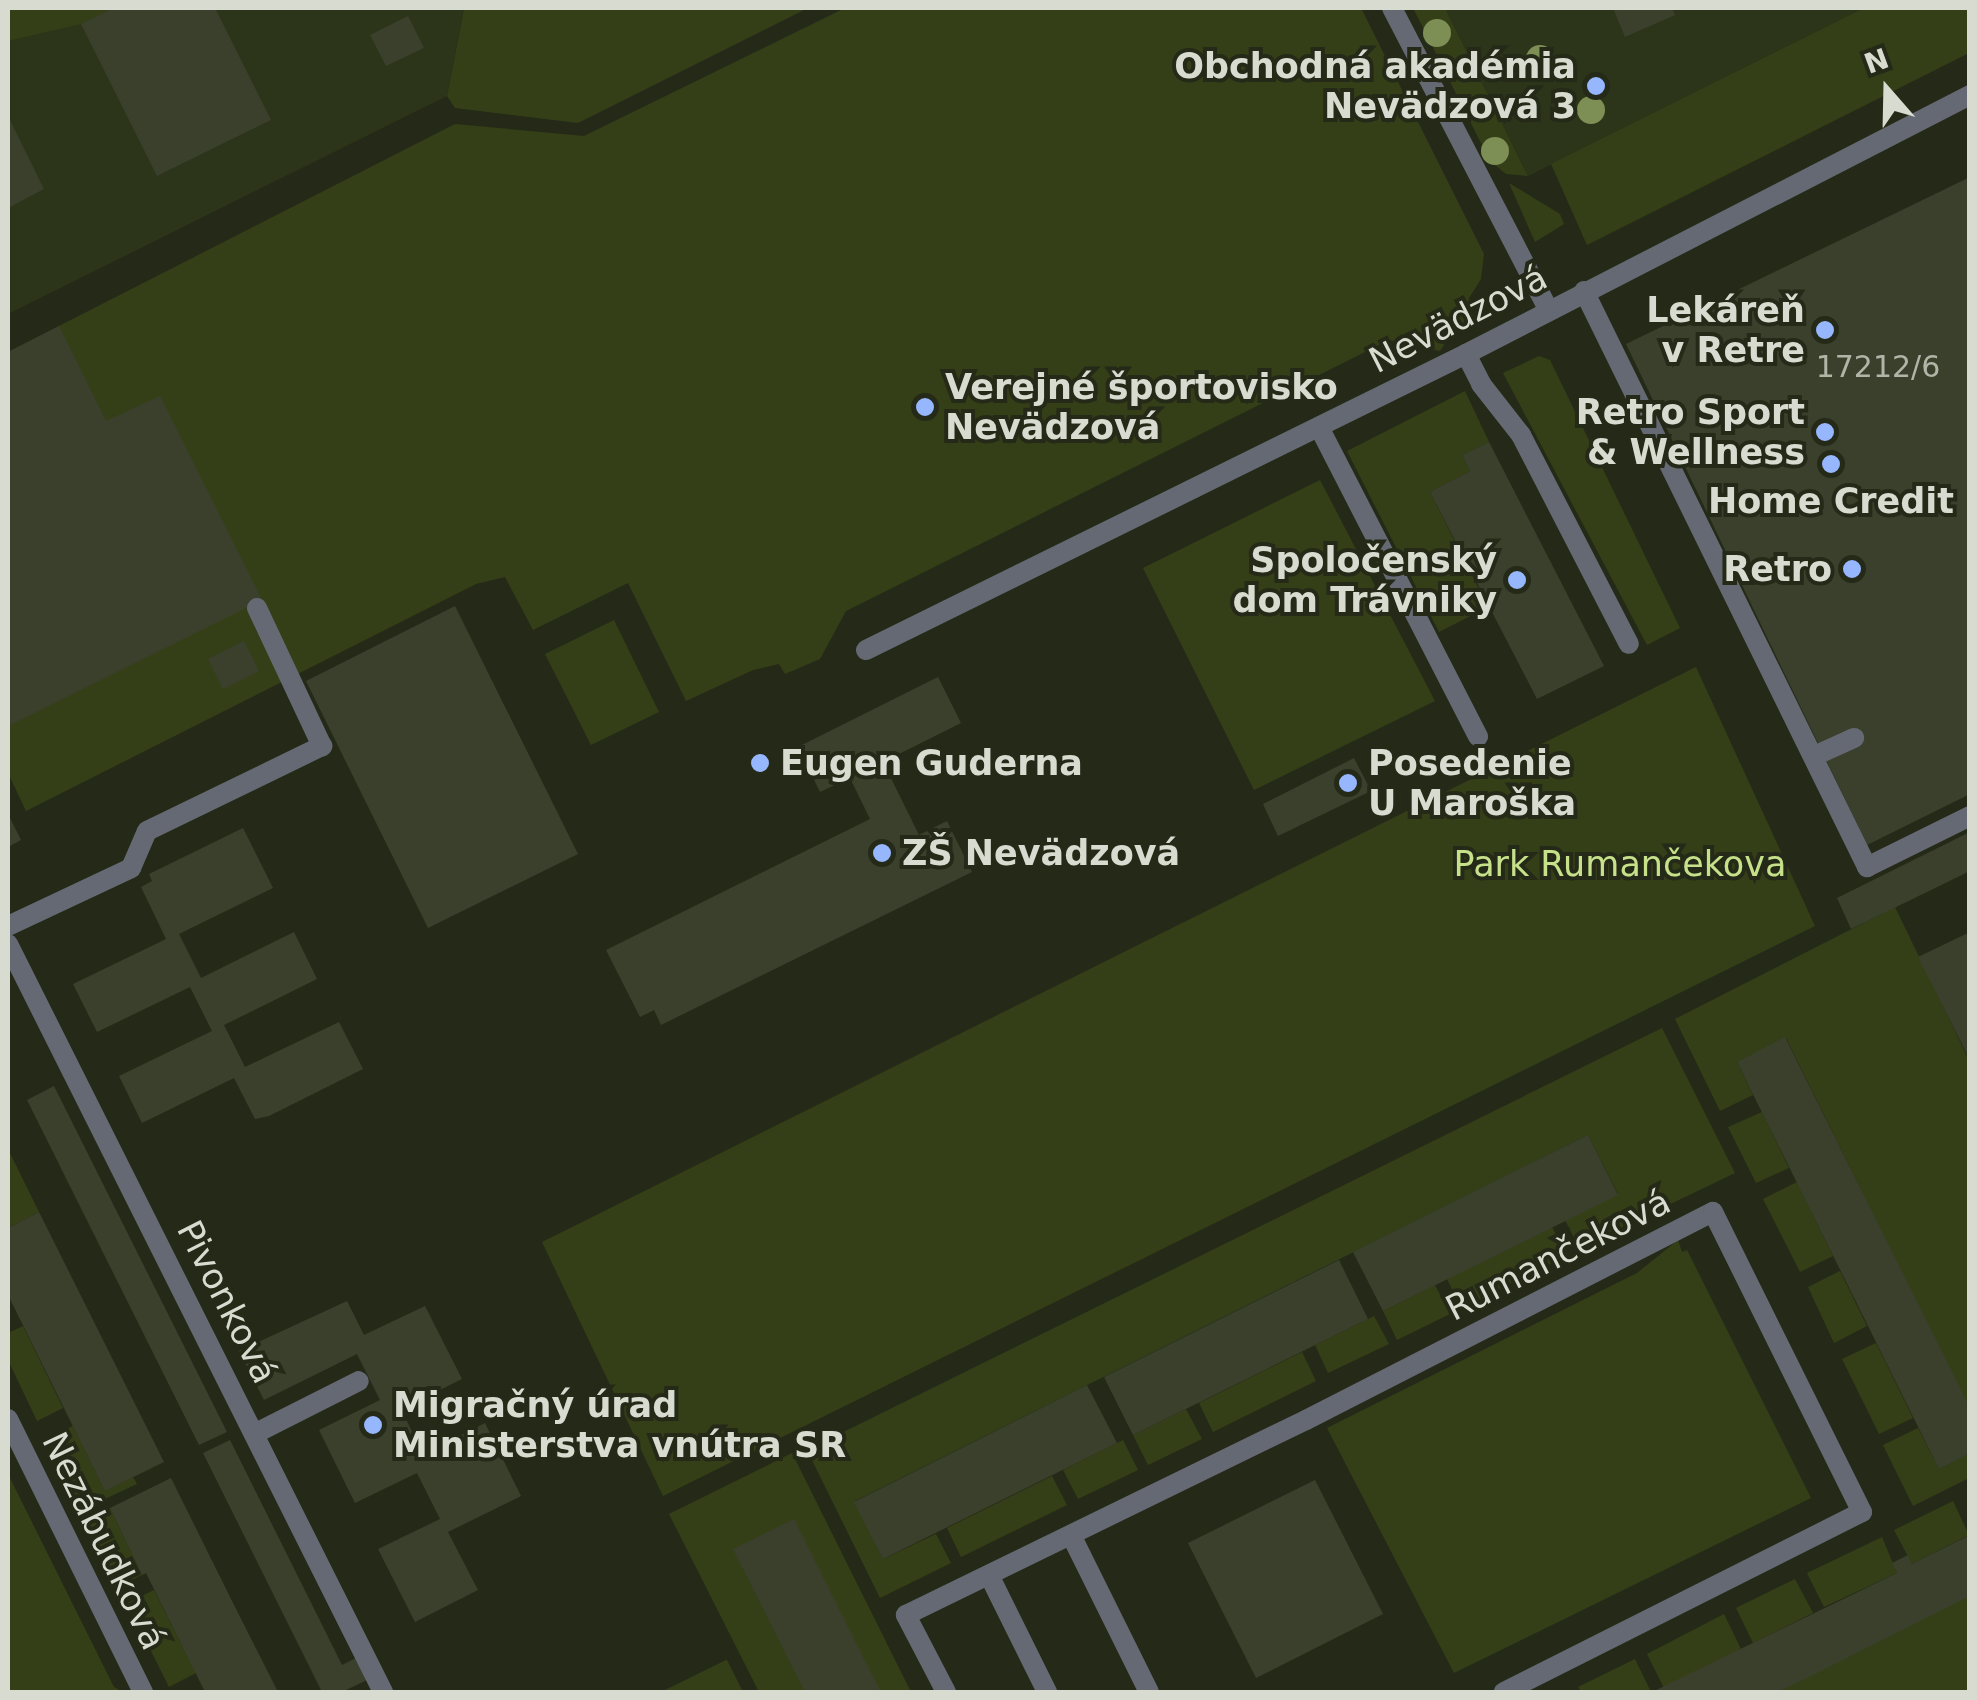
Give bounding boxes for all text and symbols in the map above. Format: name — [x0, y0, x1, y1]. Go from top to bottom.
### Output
north arrow — [1837, 40, 1937, 140]
text: N — [1860, 42, 1893, 81]
place label: Obchodná akadémia Nevädzová 3 — [1174, 45, 1576, 127]
marker: Obchodná akadémia Nevädzová 3 — [1585, 75, 1607, 97]
street label: Nevädzová — [1362, 256, 1554, 382]
place label: Lekáreň v Retre — [1646, 289, 1805, 371]
marker: Lekáreň v Retre — [1814, 319, 1836, 341]
house number: 17212/6 — [1816, 349, 1940, 385]
place label: Verejné športovisko Nevädzová — [945, 366, 1338, 448]
place label: Retro Sport & Wellness — [1576, 391, 1805, 473]
marker: Verejné športovisko Nevädzová — [914, 396, 936, 418]
marker: Retro Sport & Wellness — [1814, 421, 1836, 443]
marker: Home Credit — [1820, 453, 1842, 475]
place label: Home Credit — [1708, 480, 1954, 522]
place label: Spoločenský dom Trávniky — [1233, 539, 1497, 621]
place label: Retro — [1723, 548, 1832, 590]
marker: Retro — [1841, 558, 1863, 580]
marker: Spoločenský dom Trávniky — [1506, 569, 1528, 591]
place label: Eugen Guderna — [780, 742, 1083, 784]
place label: Posedenie U Maroška — [1368, 742, 1576, 824]
marker: Eugen Guderna — [749, 752, 771, 774]
marker: Posedenie U Maroška — [1337, 772, 1359, 794]
place label: ZŠ Nevädzová — [902, 832, 1180, 874]
marker: ZŠ Nevädzová — [871, 842, 893, 864]
park label: Park Rumančekova — [1454, 843, 1786, 885]
street label: Rumančeková — [1439, 1180, 1677, 1330]
street label: Pivonková — [168, 1214, 286, 1390]
place label: Migračný úrad Ministerstva vnútra SR — [393, 1384, 846, 1466]
marker: Migračný úrad Ministerstva vnútra SR — [362, 1414, 384, 1436]
street label: Nezábudková — [33, 1425, 175, 1657]

